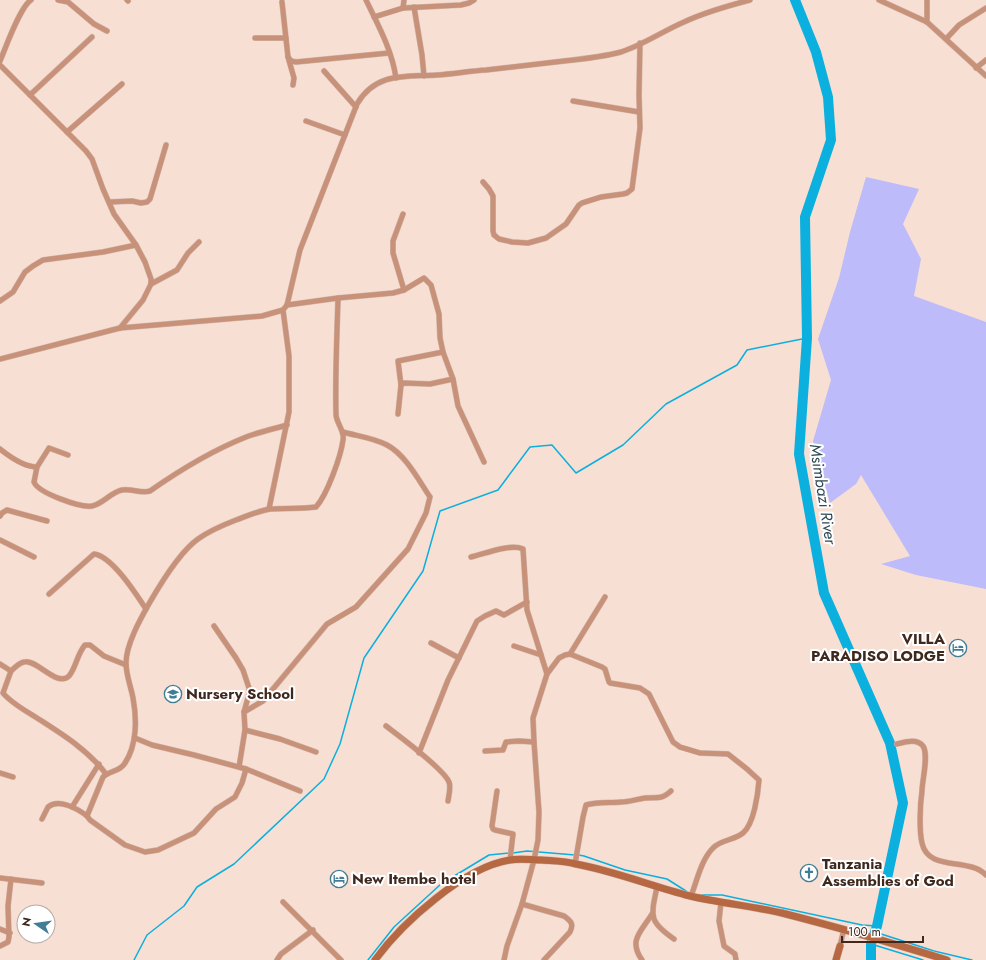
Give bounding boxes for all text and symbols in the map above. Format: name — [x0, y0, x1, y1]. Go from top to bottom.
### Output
water label: Msimbazi River — [804, 442, 843, 547]
place label: VILLA PARADISO LODGE — [811, 628, 946, 667]
hotel icon: VILLA PARADISO LODGE — [948, 638, 968, 658]
place label: Nursery School — [186, 683, 294, 705]
school or university icon: Nursery School — [163, 684, 183, 704]
place label: Tanzania Assemblies of God — [821, 853, 954, 892]
church icon: Tanzania Assemblies of God — [799, 863, 819, 883]
place label: New Itembe hotel — [352, 868, 476, 890]
hotel icon: New Itembe hotel — [329, 869, 349, 889]
north arrow — [16, 904, 56, 944]
text: N — [17, 916, 35, 928]
scale bar — [842, 918, 923, 944]
text: 100 m — [848, 923, 881, 941]

